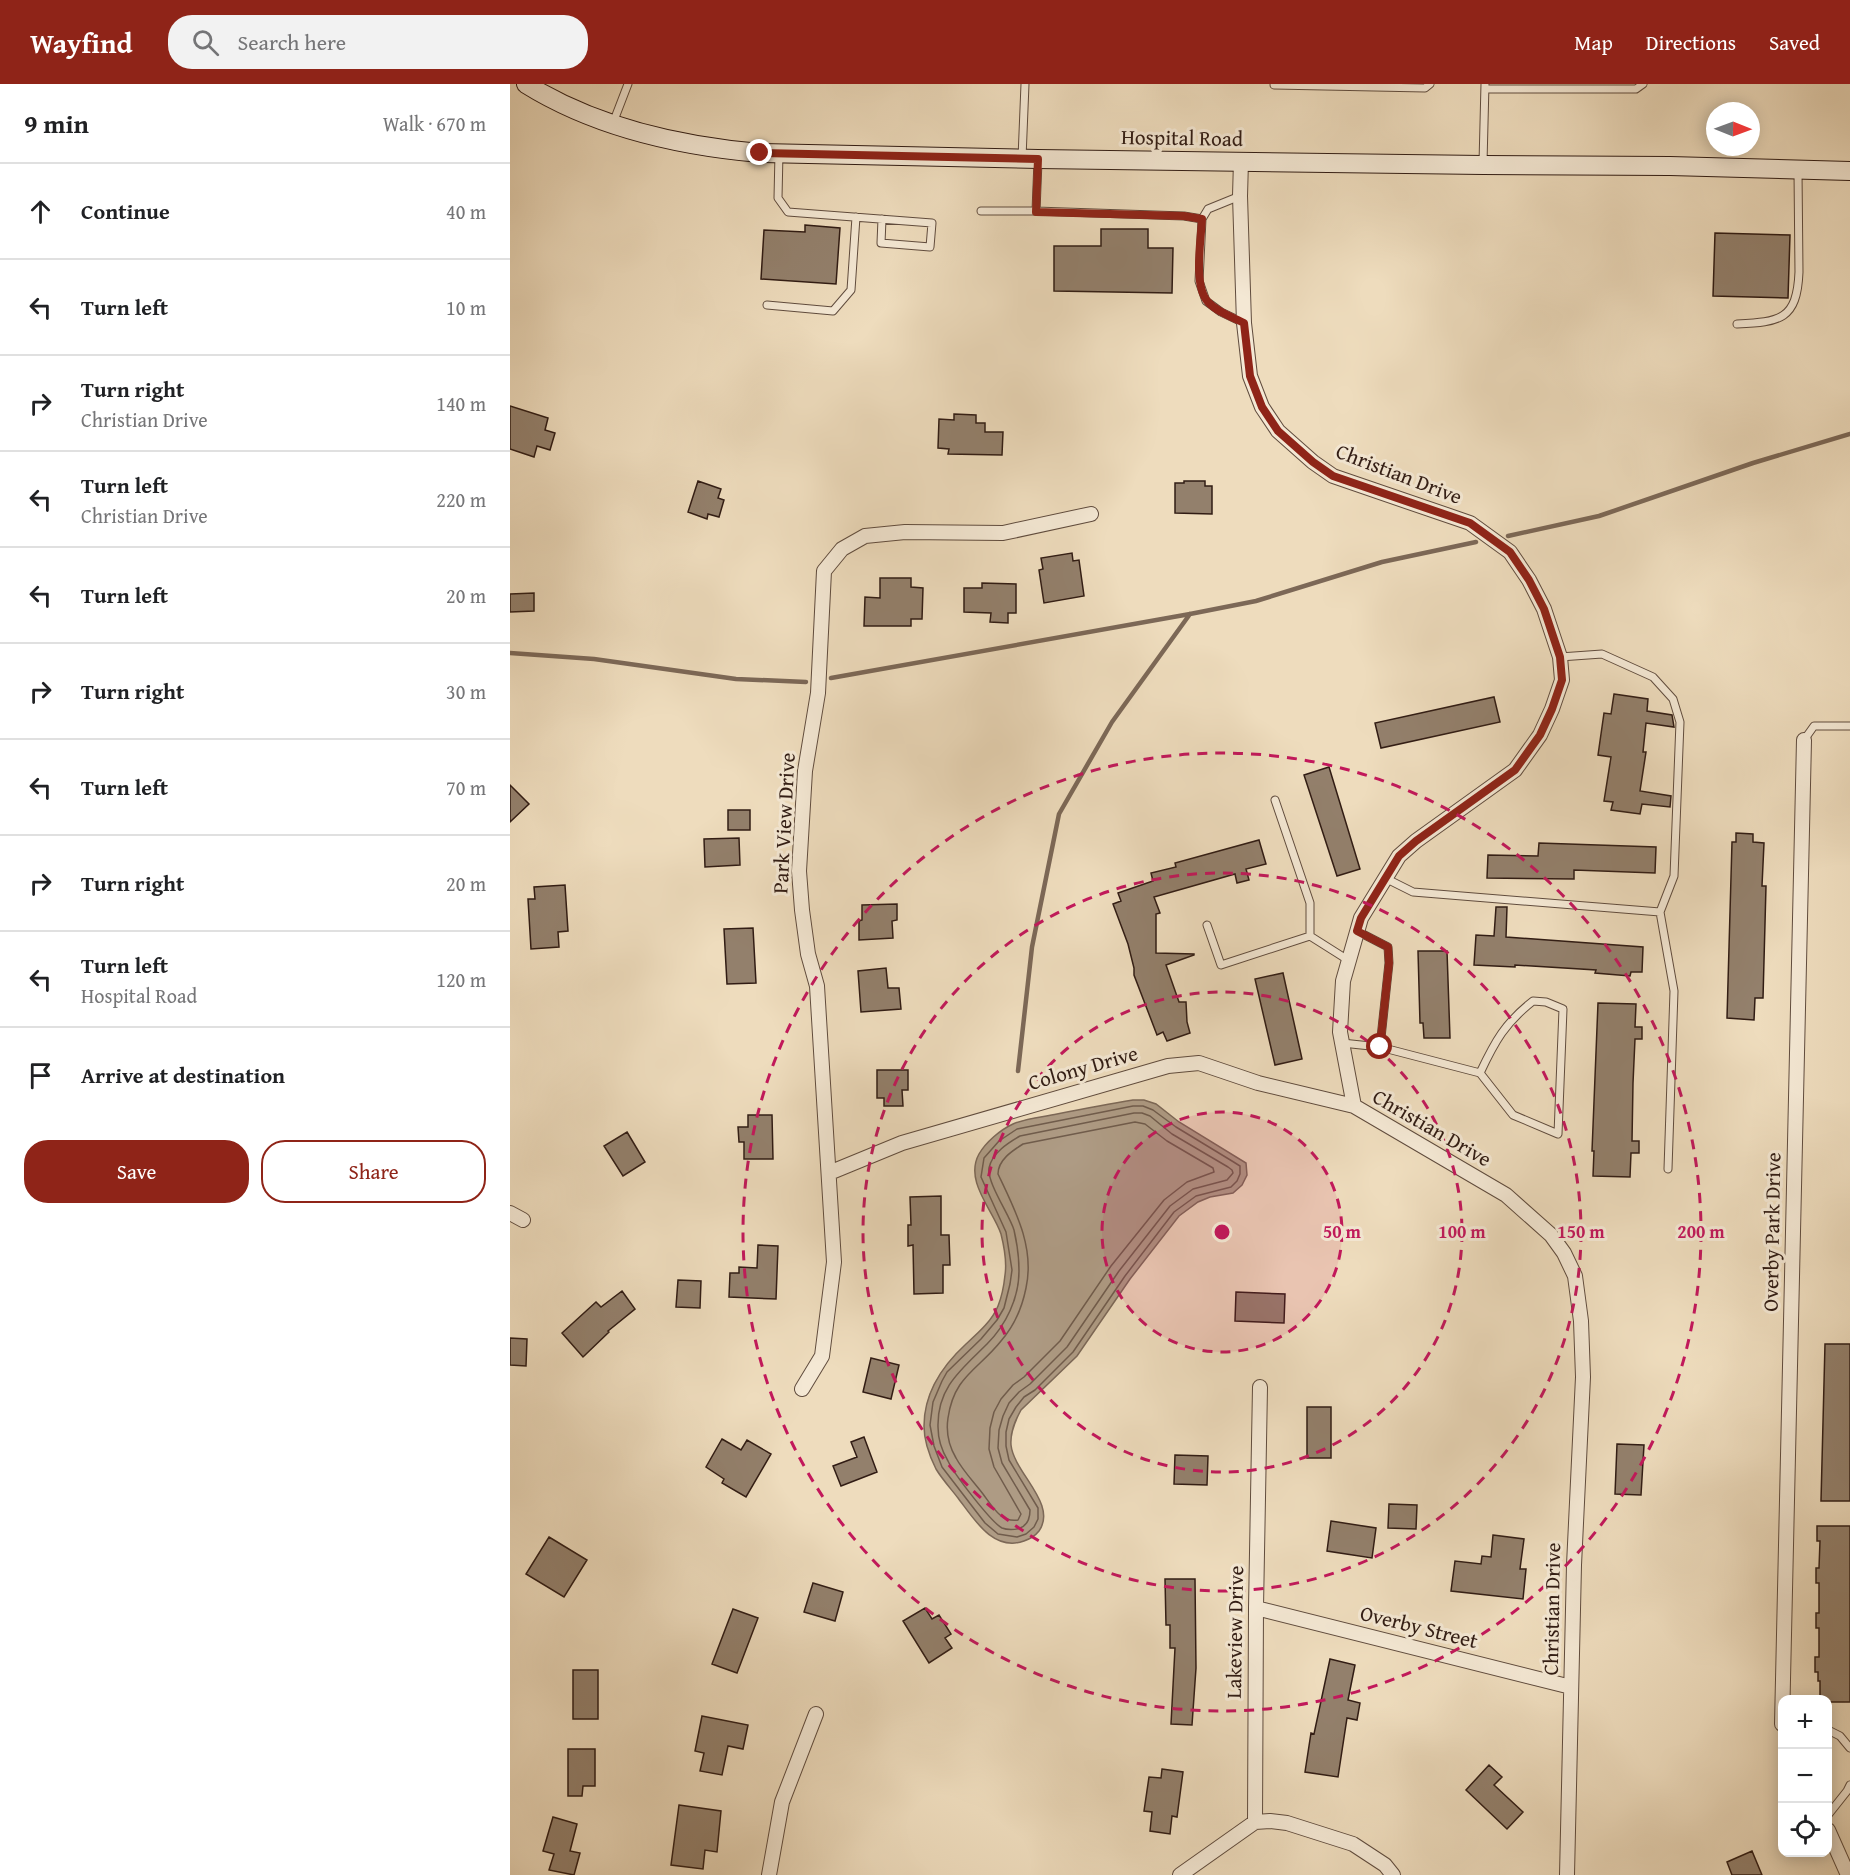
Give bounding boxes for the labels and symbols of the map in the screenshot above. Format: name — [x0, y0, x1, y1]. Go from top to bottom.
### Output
north arrow — [1706, 102, 1760, 156]
street label: Hospital Road — [1121, 121, 1244, 154]
route end — [746, 139, 772, 165]
street label: Christian Drive — [1332, 435, 1467, 512]
street label: Park View Drive — [764, 751, 803, 894]
route start — [1366, 1033, 1392, 1059]
street label: Colony Drive — [1024, 1037, 1141, 1098]
street label: Christian Drive — [1367, 1081, 1498, 1174]
street label: Overby Park Drive — [1755, 1152, 1788, 1312]
text: 50 m — [1323, 1218, 1362, 1245]
text: 100 m — [1438, 1218, 1486, 1245]
text: 150 m — [1557, 1218, 1605, 1245]
text: 200 m — [1677, 1218, 1725, 1245]
centre of rings — [1212, 1222, 1232, 1242]
street label: Christian Drive — [1535, 1542, 1568, 1676]
street label: Lakeview Drive — [1218, 1565, 1251, 1699]
street label: Overby Street — [1357, 1597, 1482, 1656]

